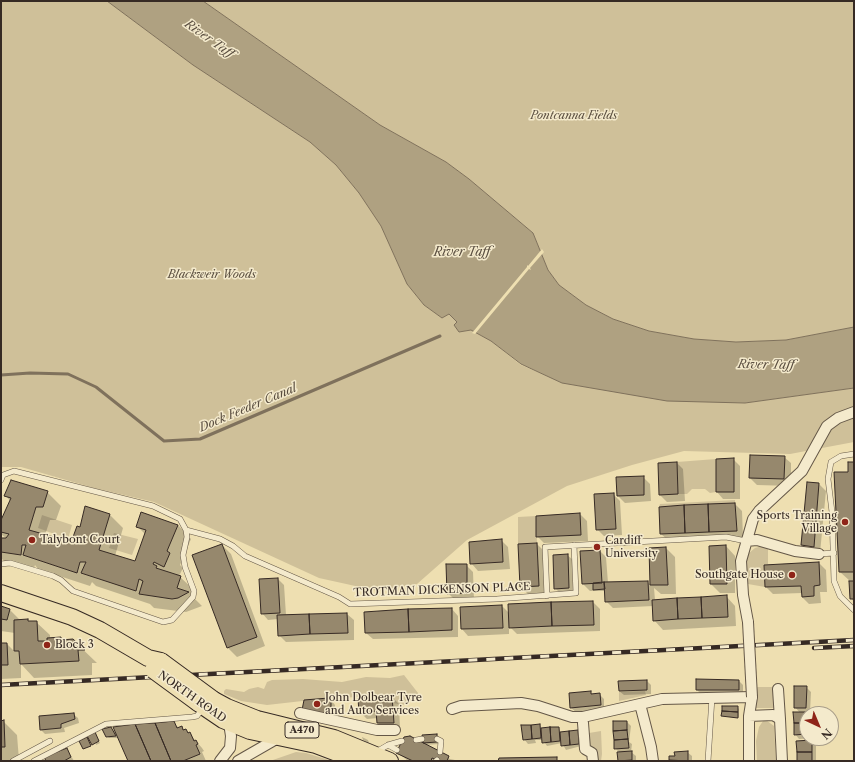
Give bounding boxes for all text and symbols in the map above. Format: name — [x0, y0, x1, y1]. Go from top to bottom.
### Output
water label: River Taff — [182, 17, 236, 61]
park label: Pontcanna Fields — [530, 109, 618, 123]
water label: River Taff — [434, 246, 490, 260]
park label: Blackweir Woods — [168, 268, 256, 282]
water label: River Taff — [738, 357, 794, 373]
water label: Dock Feeder Canal — [197, 381, 299, 435]
place label: Sports Training Village — [756, 509, 837, 535]
marker: Sports Training Village — [840, 517, 850, 527]
place label: Talybont Court — [40, 533, 120, 547]
place label: Cardiff University — [605, 534, 658, 560]
marker: Talybont Court — [27, 535, 37, 545]
marker: Cardiff University — [592, 542, 602, 552]
place label: Southgate House — [695, 568, 784, 582]
marker: Southgate House — [787, 570, 797, 580]
street label: TROTMAN DICKENSON PLACE — [353, 580, 531, 600]
place label: Block 3 — [55, 638, 94, 652]
marker: Block 3 — [42, 640, 52, 650]
street label: NORTH ROAD — [155, 669, 229, 725]
place label: John Dolbear Tyre and Auto Services — [325, 691, 422, 717]
marker: John Dolbear Tyre and Auto Services — [312, 699, 322, 709]
north arrow — [799, 706, 839, 746]
road number: A470 — [285, 722, 319, 738]
text: N — [818, 726, 835, 742]

